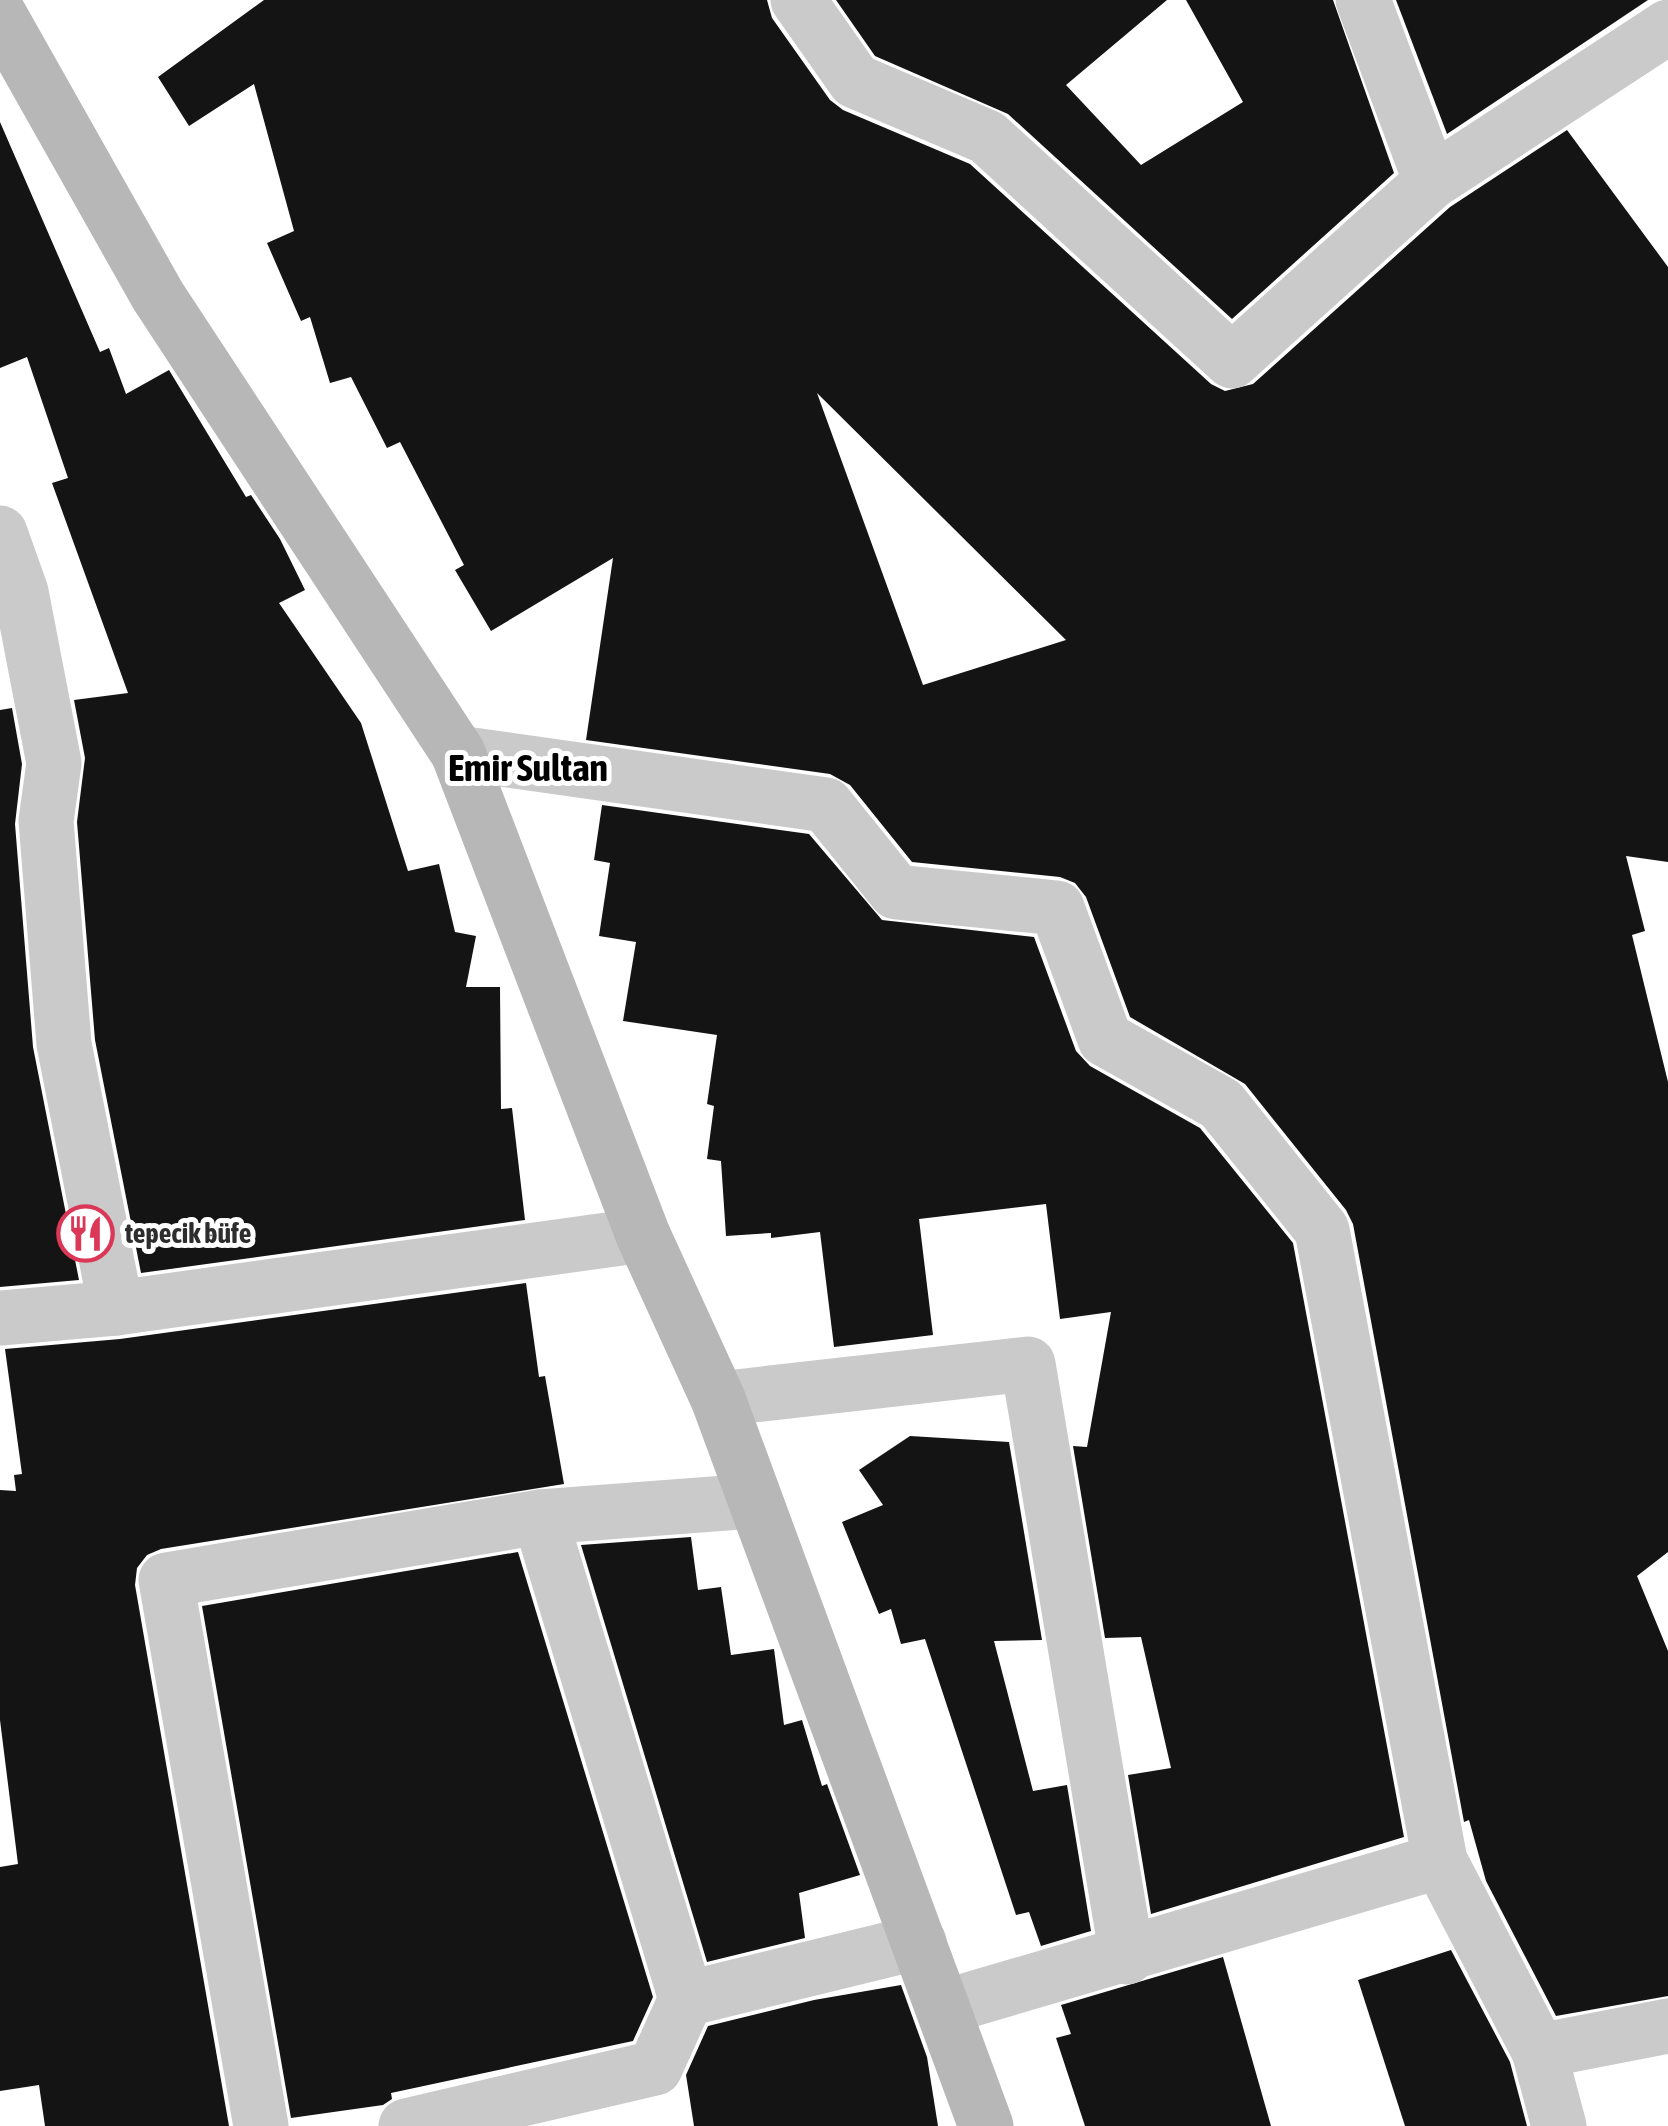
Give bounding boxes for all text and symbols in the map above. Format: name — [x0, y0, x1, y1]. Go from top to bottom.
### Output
district label: Emir Sultan — [448, 746, 608, 789]
restaurant icon: tepecik büfe — [56, 1203, 116, 1263]
place label: tepecik büfe — [124, 1217, 252, 1249]

